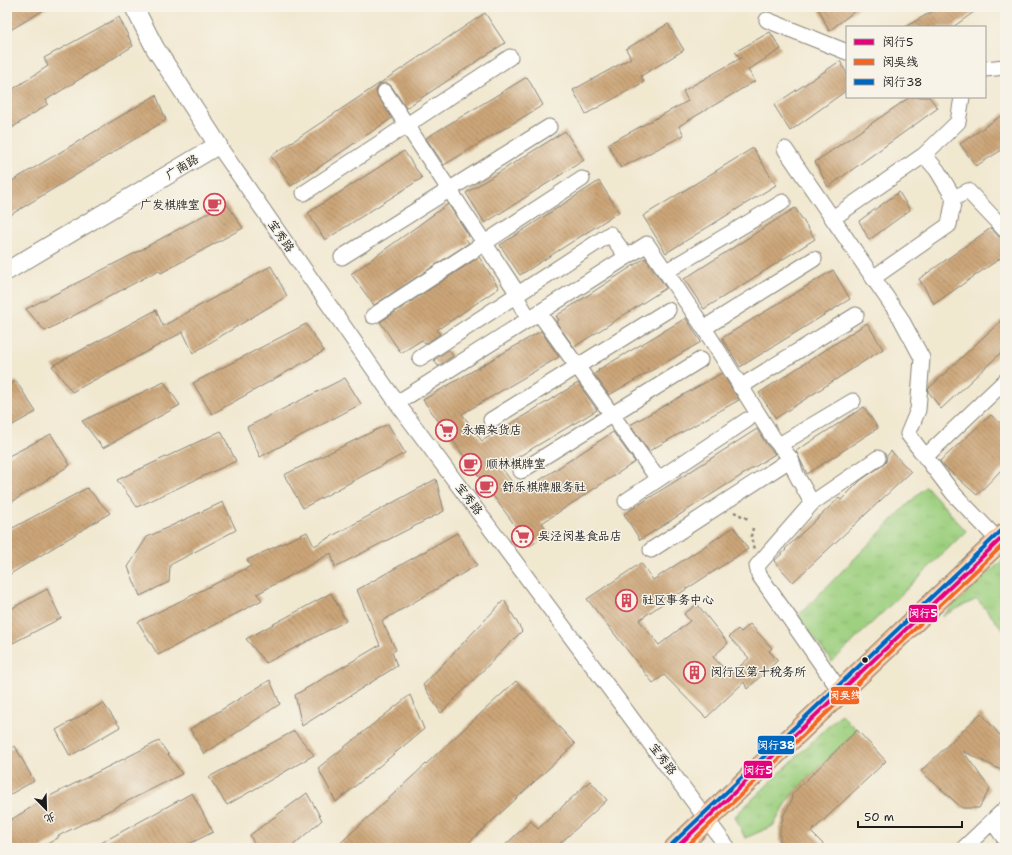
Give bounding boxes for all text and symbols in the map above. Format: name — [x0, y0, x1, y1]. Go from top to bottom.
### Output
legend — [846, 26, 986, 98]
text: 闵行5 — [882, 34, 913, 50]
text: 闵吴线 — [882, 54, 918, 70]
text: 闵行38 — [882, 74, 922, 90]
street label: 广南路 — [162, 151, 202, 183]
cafe icon: 广发棋牌室 — [202, 192, 228, 218]
place label: 广发棋牌室 — [140, 197, 200, 213]
street label: 宝秀路 — [264, 217, 298, 255]
supermarket icon: 永娟杂货店 — [433, 417, 459, 443]
place label: 永娟杂货店 — [462, 422, 522, 438]
cafe icon: 顺林棋牌室 — [457, 451, 483, 477]
place label: 顺林棋牌室 — [486, 456, 546, 472]
cafe icon: 舒乐棋牌服务社 — [474, 474, 500, 500]
place label: 舒乐棋牌服务社 — [502, 479, 586, 495]
street label: 宝秀路 — [452, 480, 486, 518]
supermarket icon: 吴泾闵基食品店 — [510, 523, 536, 549]
place label: 吴泾闵基食品店 — [538, 528, 622, 544]
building icon: 社区事务中心 — [614, 587, 640, 613]
place label: 社区事务中心 — [642, 592, 714, 608]
line badge: 闵行5 — [908, 604, 938, 623]
text: 闵行5 — [909, 606, 938, 621]
unlabelled marker — [860, 655, 870, 665]
building icon: 闵行区第十税务所 — [681, 659, 707, 685]
place label: 闵行区第十税务所 — [710, 664, 807, 680]
line badge: 闵吴线 — [830, 686, 860, 705]
text: 闵吴线 — [829, 688, 862, 703]
line badge: 闵行38 — [757, 735, 795, 755]
text: 闵行38 — [757, 738, 795, 753]
street label: 宝秀路 — [646, 740, 680, 778]
line badge: 闵行5 — [743, 760, 773, 779]
text: 闵行5 — [744, 763, 773, 778]
north arrow — [26, 789, 66, 829]
scale bar — [858, 803, 962, 829]
text: 北 — [42, 809, 58, 827]
text: 50 m — [864, 809, 894, 825]

